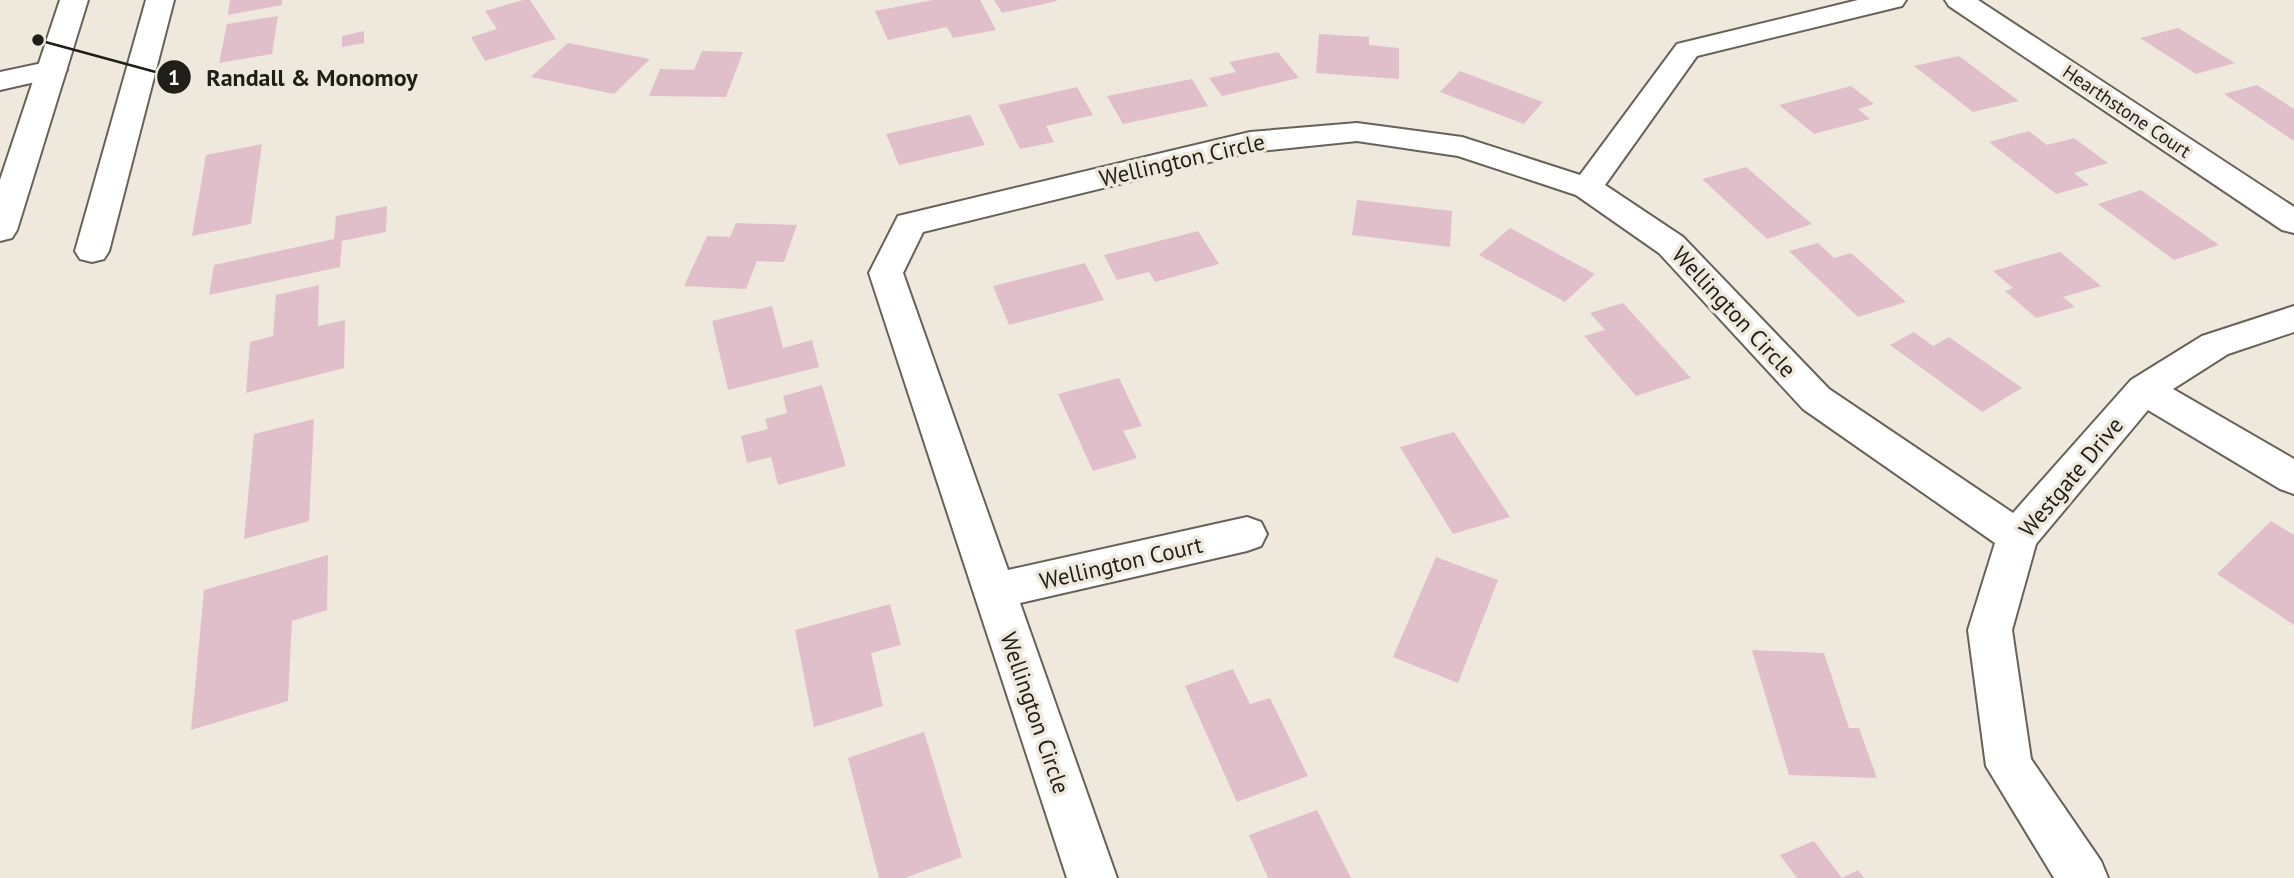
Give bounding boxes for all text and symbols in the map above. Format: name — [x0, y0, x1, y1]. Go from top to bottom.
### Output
callout: Randall & Monomoy — [157, 55, 431, 100]
street label: Hearthstone Court — [2058, 59, 2196, 163]
text: Randall & Monomoy — [206, 62, 418, 93]
text: 1 — [168, 64, 180, 91]
street label: Wellington Circle — [1096, 126, 1267, 193]
street label: Wellington Circle — [1666, 240, 1803, 383]
street label: Westgate Drive — [2012, 411, 2129, 543]
street label: Wellington Court — [1037, 530, 1205, 595]
street label: Wellington Circle — [994, 628, 1077, 797]

